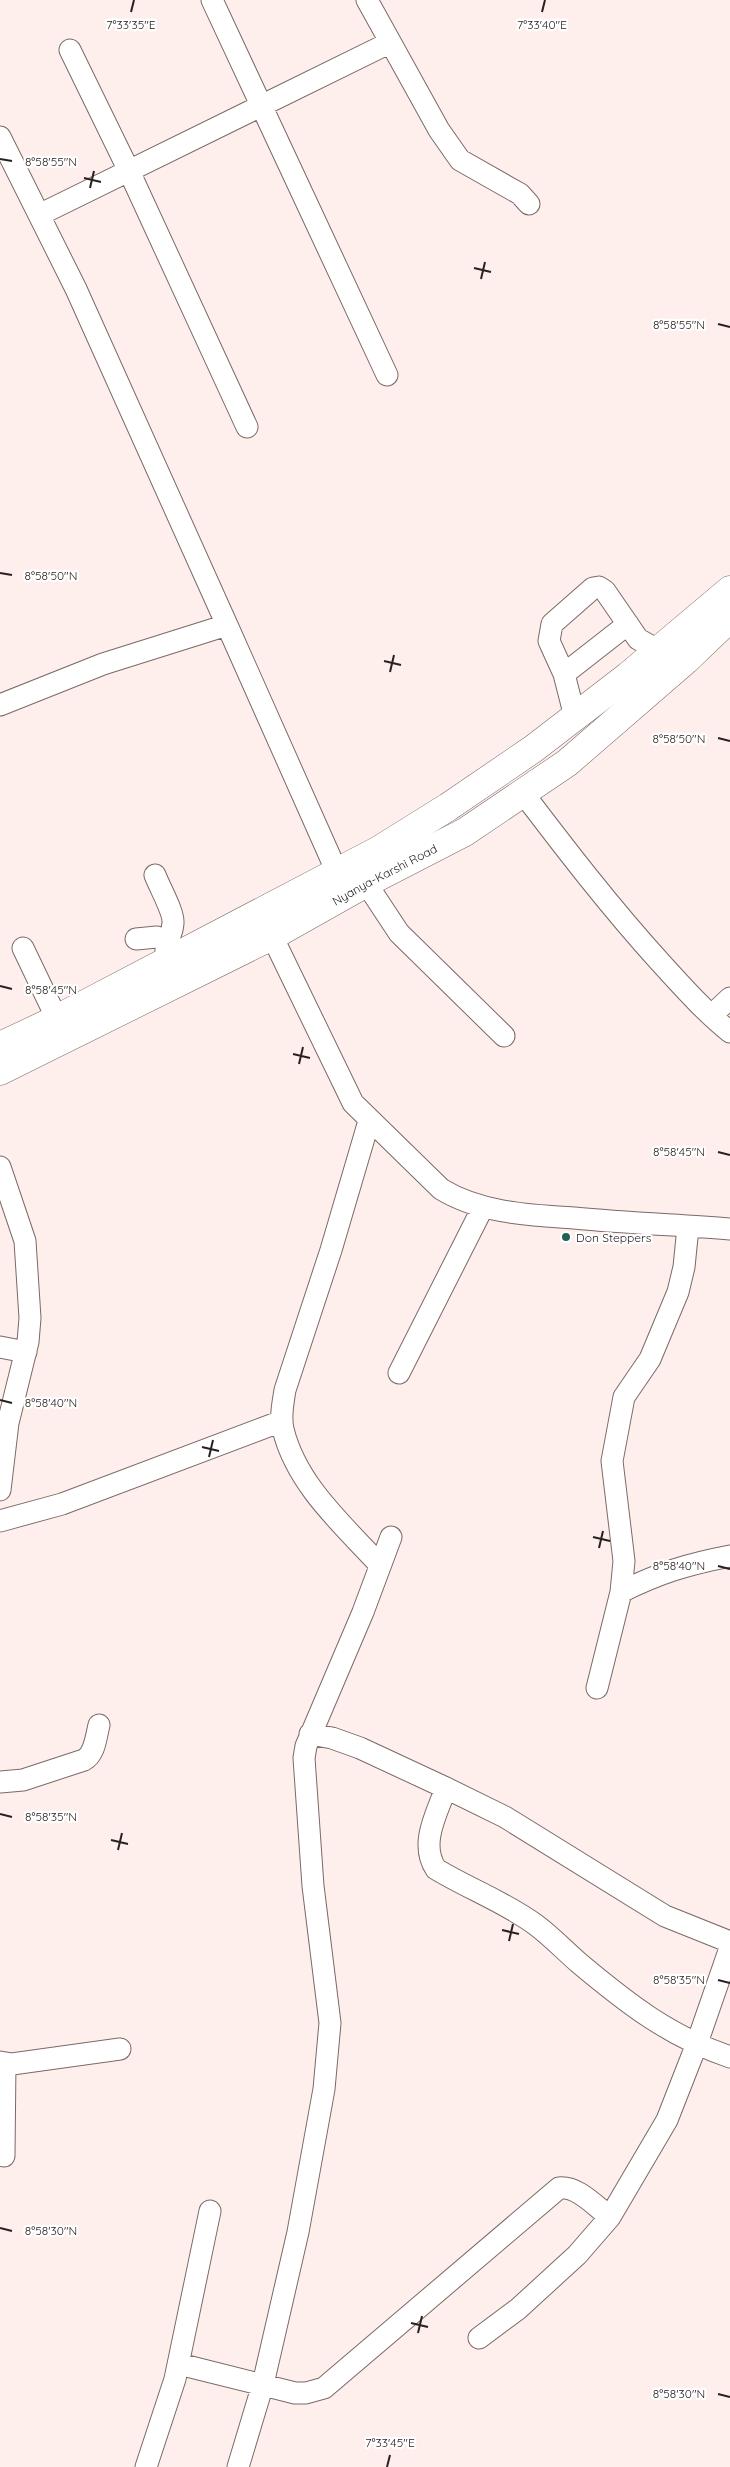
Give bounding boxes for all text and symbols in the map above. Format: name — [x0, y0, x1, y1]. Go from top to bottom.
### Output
text: 7°33'35"E — [106, 17, 156, 32]
text: 7°33'40"E — [517, 17, 567, 32]
text: 8°58'55"N — [25, 154, 77, 169]
text: 8°58'55"N — [653, 317, 705, 332]
text: 8°58'50"N — [25, 568, 77, 583]
text: 8°58'50"N — [653, 731, 705, 746]
street label: Nyanya-Karshi Road — [329, 840, 439, 908]
text: 8°58'45"N — [25, 982, 77, 997]
text: 8°58'45"N — [653, 1144, 705, 1159]
place label: Don Steppers — [576, 1230, 652, 1245]
marker: Don Steppers — [560, 1231, 572, 1243]
text: 8°58'40"N — [25, 1395, 77, 1410]
text: 8°58'40"N — [653, 1558, 705, 1573]
text: 8°58'35"N — [25, 1809, 77, 1824]
text: 8°58'35"N — [653, 1972, 705, 1987]
text: 8°58'30"N — [25, 2223, 77, 2238]
text: 8°58'30"N — [653, 2386, 705, 2401]
text: 7°33'45"E — [365, 2435, 415, 2450]

